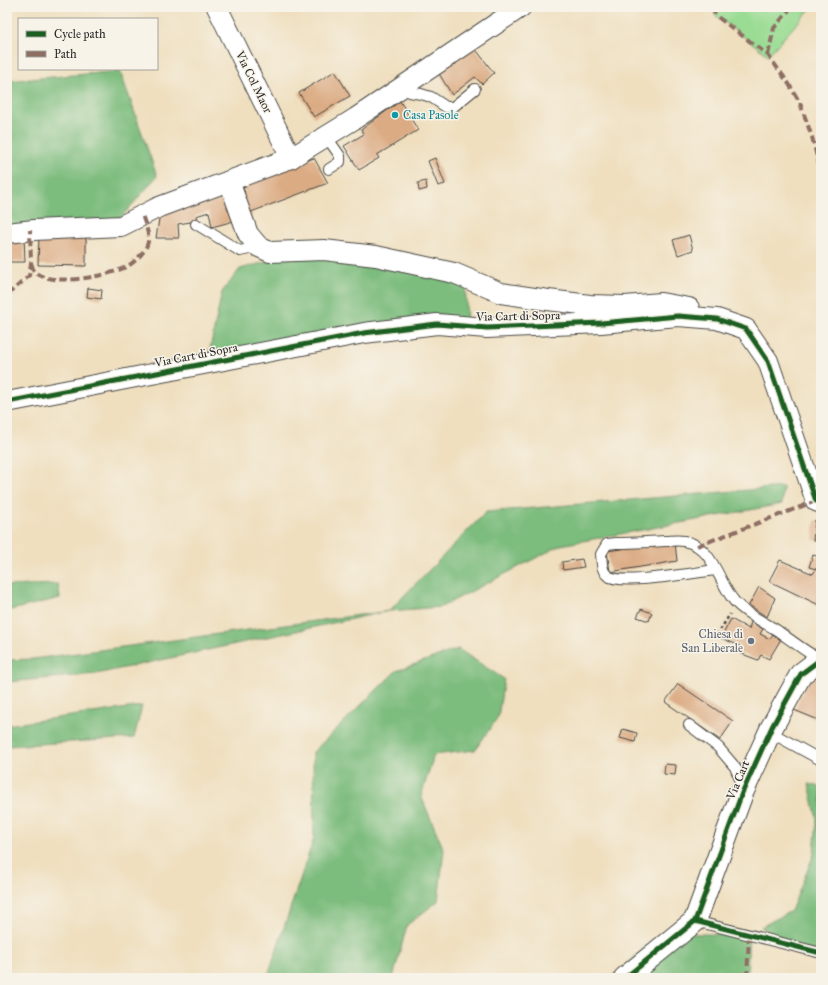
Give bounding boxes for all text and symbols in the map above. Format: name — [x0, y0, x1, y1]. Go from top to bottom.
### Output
legend — [18, 18, 158, 70]
text: Cycle path — [54, 27, 106, 41]
text: Path — [54, 47, 77, 61]
street label: Via Col Maor — [232, 48, 275, 116]
place label: Casa Pasole — [403, 108, 459, 122]
marker: Casa Pasole — [390, 110, 400, 120]
street label: Via Cart di Sopra — [475, 308, 561, 324]
street label: Via Cart di Sopra — [152, 340, 240, 370]
place label: Chiesa di San Liberale — [681, 627, 744, 655]
marker: Chiesa di San Liberale — [746, 636, 756, 646]
street label: Via Cart — [723, 758, 753, 803]

